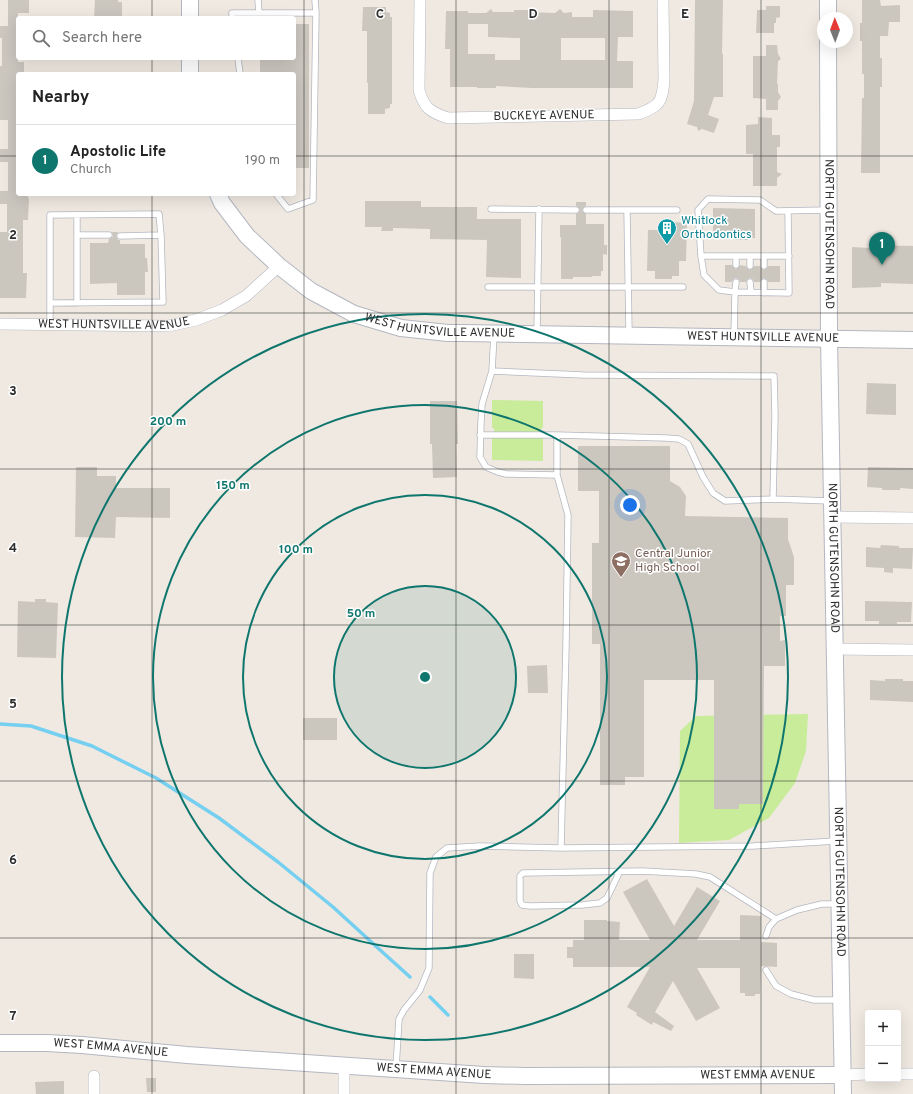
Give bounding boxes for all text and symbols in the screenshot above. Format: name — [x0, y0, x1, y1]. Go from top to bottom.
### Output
text: C — [376, 7, 384, 23]
text: D — [528, 7, 538, 23]
text: E — [681, 7, 689, 23]
north arrow — [817, 12, 853, 48]
search box — [16, 16, 296, 60]
icon: search — [30, 27, 52, 49]
text: Search here — [62, 29, 142, 48]
text: Nearby — [32, 87, 89, 109]
street label: BUCKEYE AVENUE — [493, 107, 595, 125]
text: Apostolic Life — [70, 143, 166, 162]
text: 1 — [42, 153, 48, 169]
text: 190 m — [245, 153, 280, 169]
street label: NORTH GUTENSOHN ROAD — [820, 159, 837, 309]
text: Church — [70, 162, 112, 178]
place label: Whitlock Orthodontics — [681, 213, 752, 243]
building icon: Whitlock Orthodontics — [656, 217, 678, 245]
text: 2 — [9, 228, 17, 244]
pin: 1 — [869, 232, 895, 265]
street label: WEST HUNTSVILLE AVENUE — [363, 310, 515, 342]
street label: WEST HUNTSVILLE AVENUE — [38, 314, 191, 334]
street label: WEST HUNTSVILLE AVENUE — [687, 328, 839, 347]
text: 3 — [9, 384, 17, 400]
text: 200 m — [150, 414, 186, 430]
text: 150 m — [216, 478, 250, 494]
street label: NORTH GUTENSOHN ROAD — [824, 483, 842, 633]
your location — [620, 495, 640, 515]
text: 4 — [9, 541, 17, 557]
text: 100 m — [279, 542, 313, 558]
place label: Central Junior High School — [635, 546, 712, 576]
school or university icon: Central Junior High School — [610, 550, 632, 578]
text: 50 m — [347, 606, 375, 622]
centre of rings — [418, 670, 432, 684]
text: 5 — [9, 697, 17, 713]
street label: NORTH GUTENSOHN ROAD — [830, 807, 848, 957]
text: 6 — [9, 853, 17, 869]
text: 7 — [10, 1009, 17, 1025]
map controls — [865, 1010, 901, 1082]
button: + — [865, 1010, 901, 1046]
street label: WEST EMMA AVENUE — [53, 1035, 169, 1061]
button: − — [865, 1046, 901, 1082]
street label: WEST EMMA AVENUE — [376, 1060, 492, 1083]
street label: WEST EMMA AVENUE — [700, 1067, 815, 1083]

